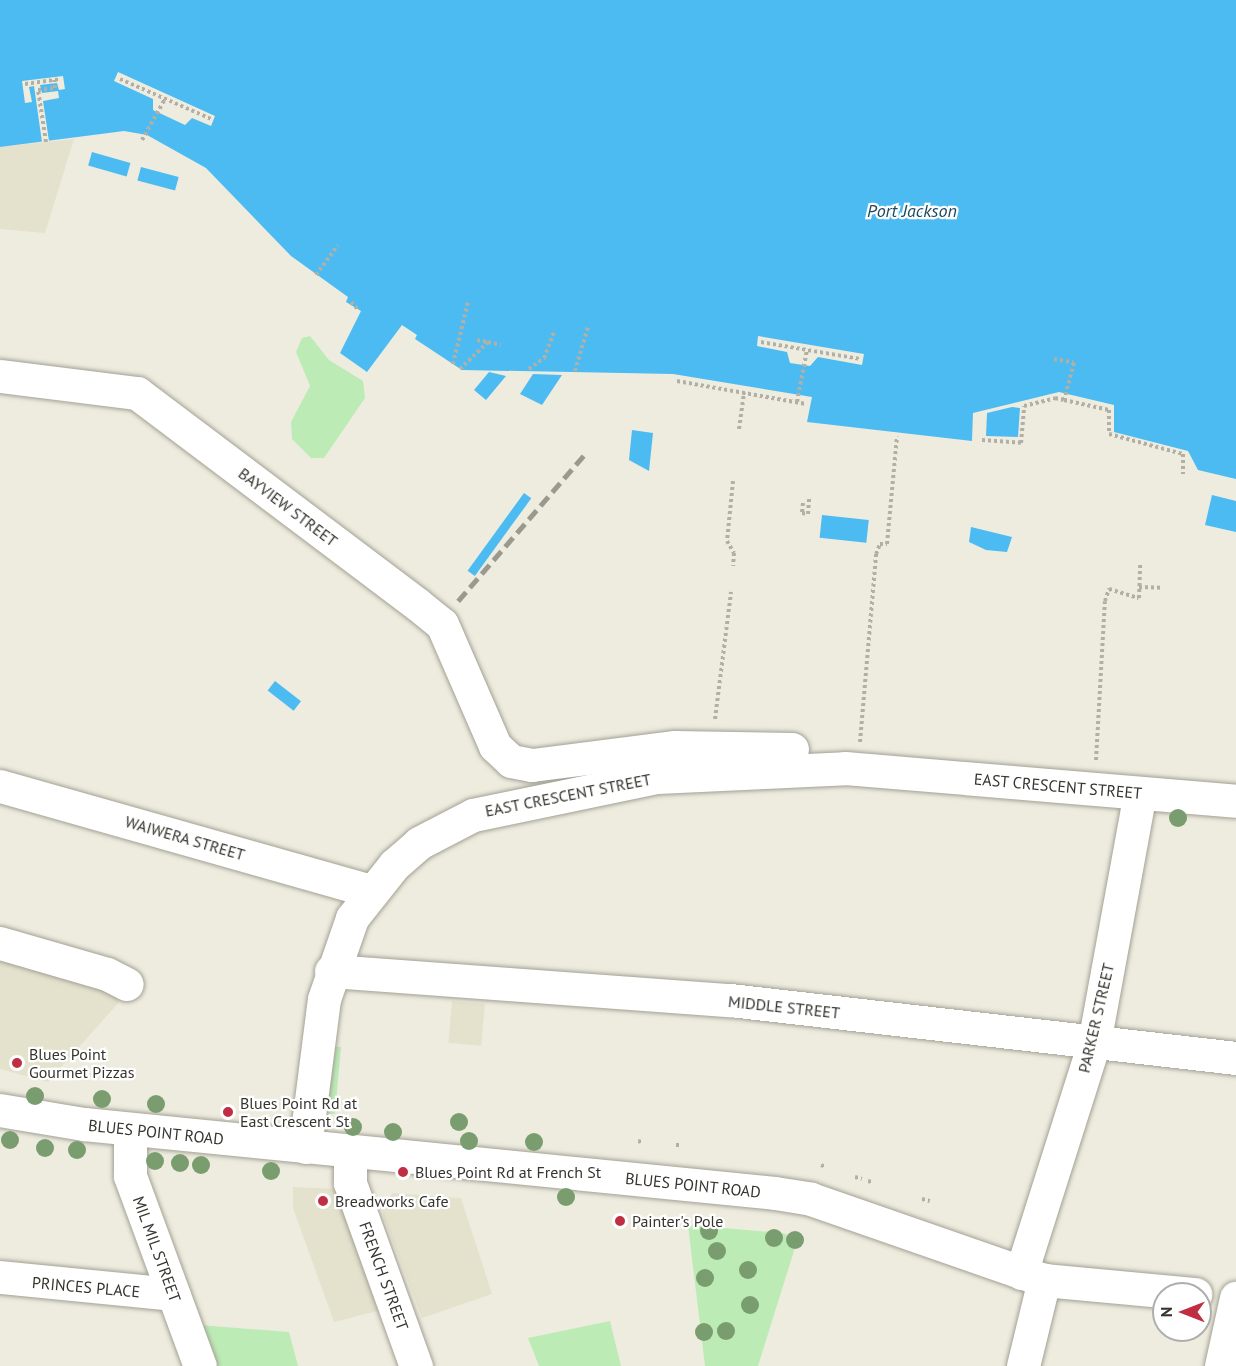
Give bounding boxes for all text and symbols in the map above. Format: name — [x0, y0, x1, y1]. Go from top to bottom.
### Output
water label: Port Jackson — [867, 200, 957, 222]
street label: BAYVIEW STREET — [235, 463, 341, 551]
street label: EAST CRESCENT STREET — [483, 769, 653, 821]
street label: EAST CRESCENT STREET — [973, 769, 1143, 803]
street label: WAIWERA STREET — [123, 812, 247, 864]
street label: PARKER STREET — [1074, 961, 1118, 1075]
street label: MIDDLE STREET — [727, 992, 841, 1022]
place label: Blues Point Gourmet Pizzas — [29, 1044, 134, 1082]
marker: Blues Point Gourmet Pizzas — [10, 1056, 24, 1070]
place label: Blues Point Rd at East Crescent St — [240, 1093, 357, 1131]
marker: Blues Point Rd at East Crescent St — [221, 1105, 235, 1119]
street label: BLUES POINT ROAD — [87, 1115, 225, 1149]
place label: Blues Point Rd at French St — [415, 1162, 601, 1182]
marker: Blues Point Rd at French St — [396, 1165, 410, 1179]
street label: BLUES POINT ROAD — [624, 1168, 762, 1202]
place label: Breadworks Cafe — [335, 1191, 449, 1211]
street label: MIL MIL STREET — [129, 1193, 185, 1305]
marker: Breadworks Cafe — [316, 1194, 330, 1208]
place label: Painter's Pole — [632, 1211, 723, 1231]
marker: Painter's Pole — [613, 1214, 627, 1228]
street label: FRENCH STREET — [355, 1219, 413, 1333]
street label: PRINCES PLACE — [31, 1273, 141, 1301]
north arrow — [1152, 1282, 1212, 1342]
text: N — [1156, 1307, 1176, 1317]

